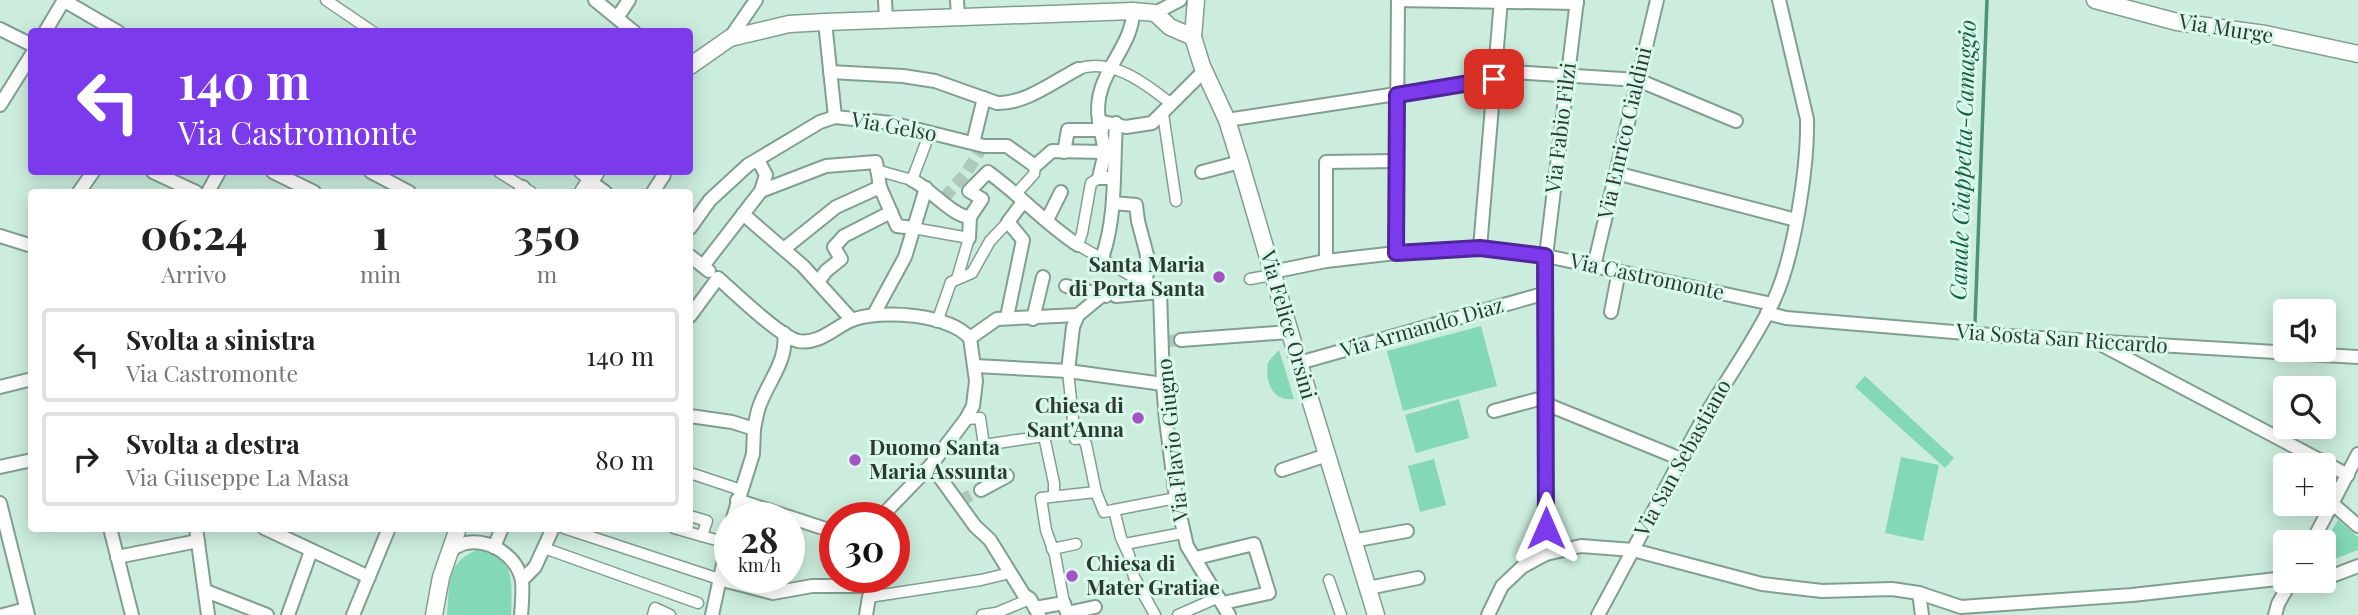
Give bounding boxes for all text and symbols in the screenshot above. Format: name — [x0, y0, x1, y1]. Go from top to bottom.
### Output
street label: Via Murge — [2176, 6, 2276, 48]
water label: Canale Ciappetta-Camaggio — [1941, 19, 1982, 301]
street label: Via Enrico Cialdini — [1589, 44, 1656, 222]
text: 140 m — [178, 47, 310, 112]
pin — [1464, 49, 1524, 109]
icon: left — [63, 56, 154, 147]
icon: arrive — [1475, 60, 1513, 98]
street label: Via Fabio Filzi — [1537, 61, 1581, 196]
street label: Via Gelso — [848, 104, 939, 146]
text: Via Castromonte — [178, 110, 417, 153]
text: 06:24 — [141, 205, 248, 261]
text: 1 — [372, 205, 389, 261]
text: 350 — [514, 205, 580, 261]
street label: Via Castromonte — [1567, 245, 1727, 305]
street label: Via Felice Orsini — [1255, 246, 1325, 402]
place label: Santa Maria di Porta Santa — [1069, 249, 1205, 301]
text: Arrivo — [161, 258, 227, 289]
text: min — [360, 258, 401, 289]
text: m — [537, 258, 557, 289]
marker: Santa Maria di Porta Santa — [1211, 269, 1227, 285]
street label: Via Armando Diaz — [1336, 289, 1506, 363]
map controls — [2273, 299, 2336, 593]
button: sound — [2273, 299, 2336, 362]
street label: Via Sosta San Riccardo — [1954, 316, 2169, 358]
text: Svolta a sinistra — [126, 322, 315, 357]
icon: left — [67, 336, 105, 374]
text: 140 m — [586, 338, 654, 373]
text: Via Castromonte — [126, 357, 298, 388]
street label: Via Flavio Giugno — [1149, 357, 1194, 524]
street label: Via San Sebastiano — [1626, 373, 1736, 541]
button: search — [2273, 376, 2336, 439]
place label: Chiesa di Sant'Anna — [1027, 390, 1124, 442]
marker: Chiesa di Sant'Anna — [1130, 410, 1146, 426]
text: Svolta a destra — [126, 426, 300, 461]
place label: Duomo Santa Maria Assunta — [869, 432, 1008, 484]
icon: right — [67, 440, 105, 478]
text: 80 m — [595, 442, 654, 477]
marker: Duomo Santa Maria Assunta — [847, 452, 863, 468]
button: + — [2273, 453, 2336, 516]
text: Via Giuseppe La Masa — [126, 461, 349, 492]
position arrow — [1509, 491, 1583, 565]
speed limit sign: 30 — [819, 502, 910, 593]
text: 28 — [741, 515, 778, 562]
button: − — [2273, 530, 2336, 593]
place label: Chiesa di Mater Gratiae — [1086, 548, 1220, 600]
text: km/h — [738, 553, 781, 577]
marker: Chiesa di Mater Gratiae — [1064, 568, 1080, 584]

